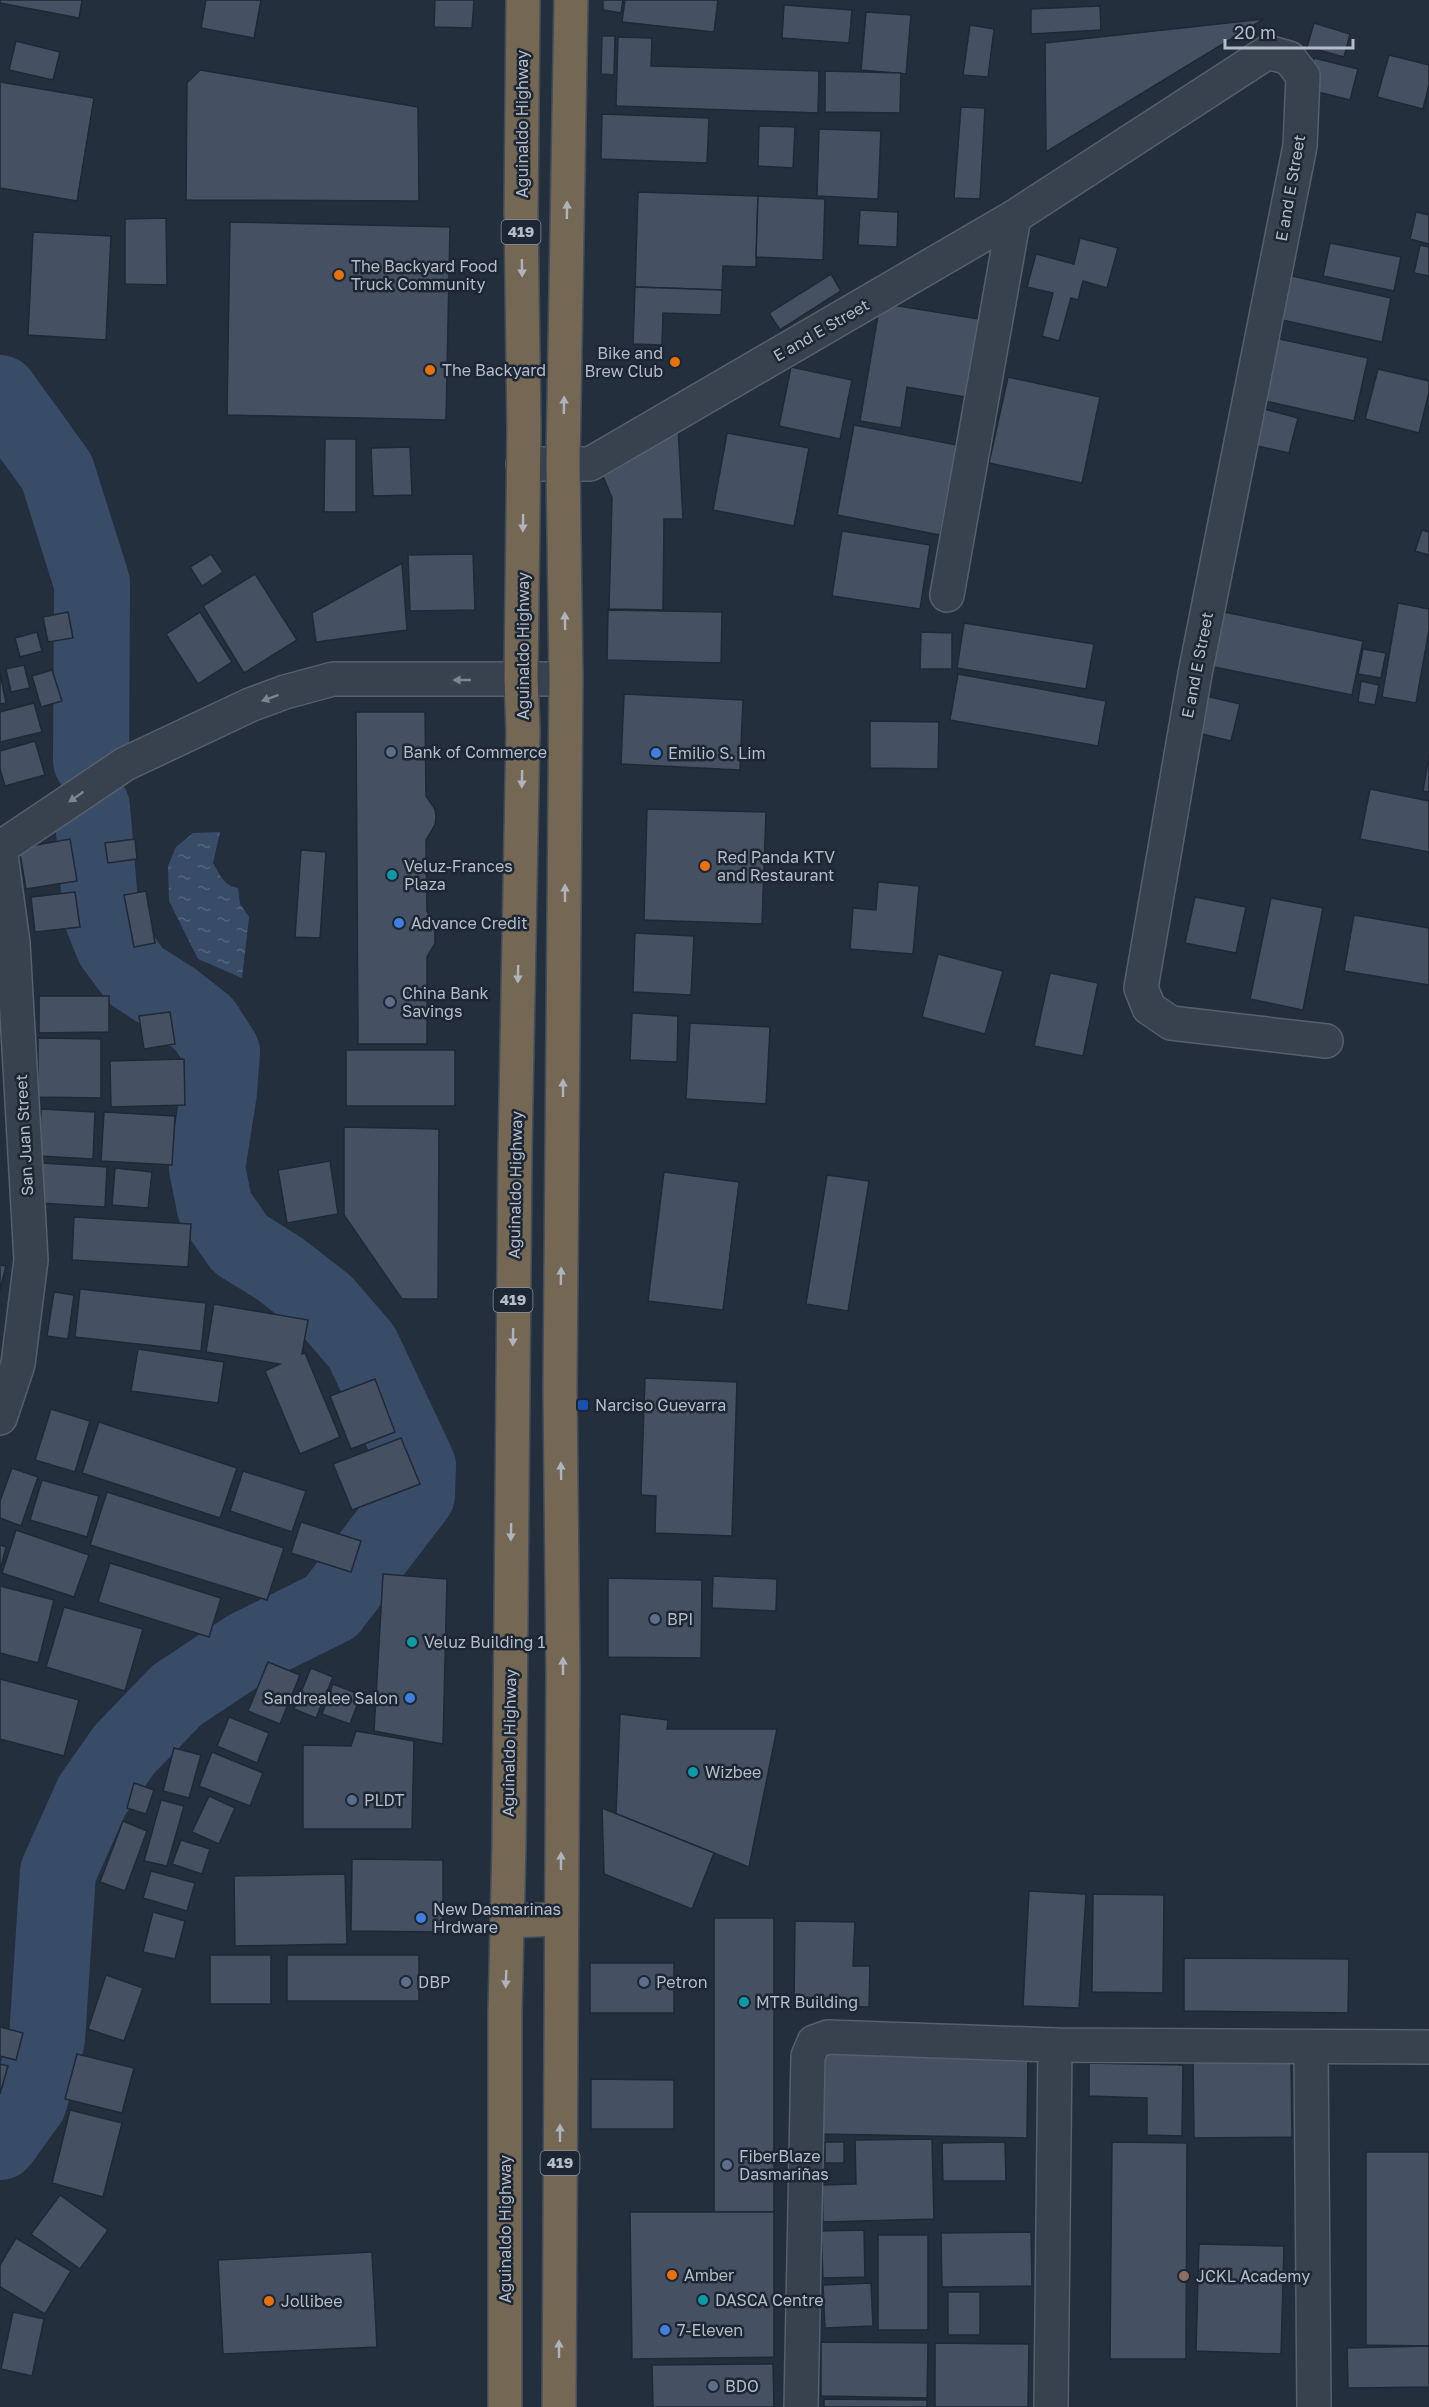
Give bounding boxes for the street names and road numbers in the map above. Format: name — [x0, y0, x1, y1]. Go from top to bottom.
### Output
street label: Aguinaldo Highway — [512, 50, 532, 198]
street label: E and E Street — [1271, 133, 1309, 243]
road number: 419 — [502, 220, 540, 244]
street label: E and E Street — [769, 294, 873, 366]
street label: Aguinaldo Highway — [513, 572, 533, 720]
street label: E and E Street — [1177, 610, 1217, 720]
street label: San Juan Street — [11, 1074, 37, 1196]
street label: Aguinaldo Highway — [504, 1111, 526, 1259]
road number: 419 — [494, 1288, 532, 1312]
street label: Aguinaldo Highway — [498, 1669, 520, 1817]
road number: 419 — [540, 2151, 580, 2175]
street label: Aguinaldo Highway — [495, 2155, 515, 2303]

